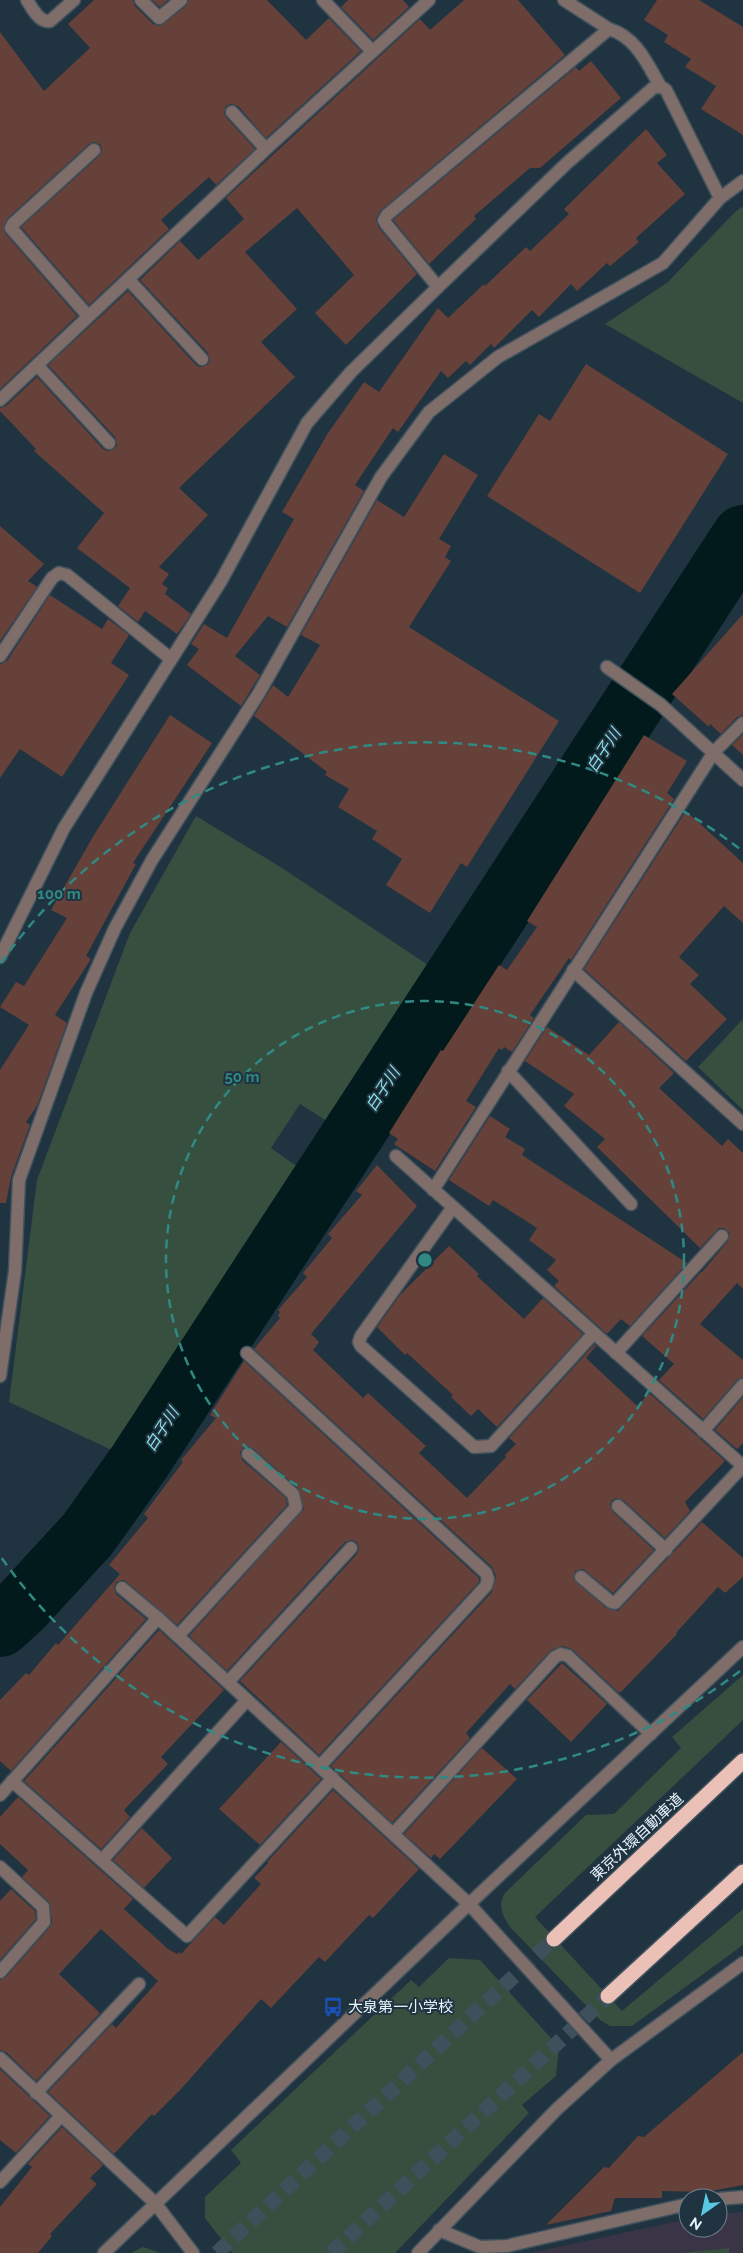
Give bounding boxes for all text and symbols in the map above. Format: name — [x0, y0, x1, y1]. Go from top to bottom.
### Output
water label: 白子川 — [582, 723, 626, 776]
text: 100 m — [37, 885, 81, 903]
water label: 白子川 — [361, 1062, 405, 1115]
text: 50 m — [224, 1068, 260, 1086]
centre of rings — [416, 1251, 434, 1269]
water label: 白子川 — [140, 1402, 184, 1455]
street label: 東京外環自動車道 — [587, 1789, 687, 1885]
bus stop icon: 大泉第一小学校 — [322, 1996, 344, 2018]
place label: 大泉第一小学校 — [348, 1998, 453, 2016]
north arrow — [678, 2188, 728, 2238]
text: N — [687, 2214, 705, 2234]

